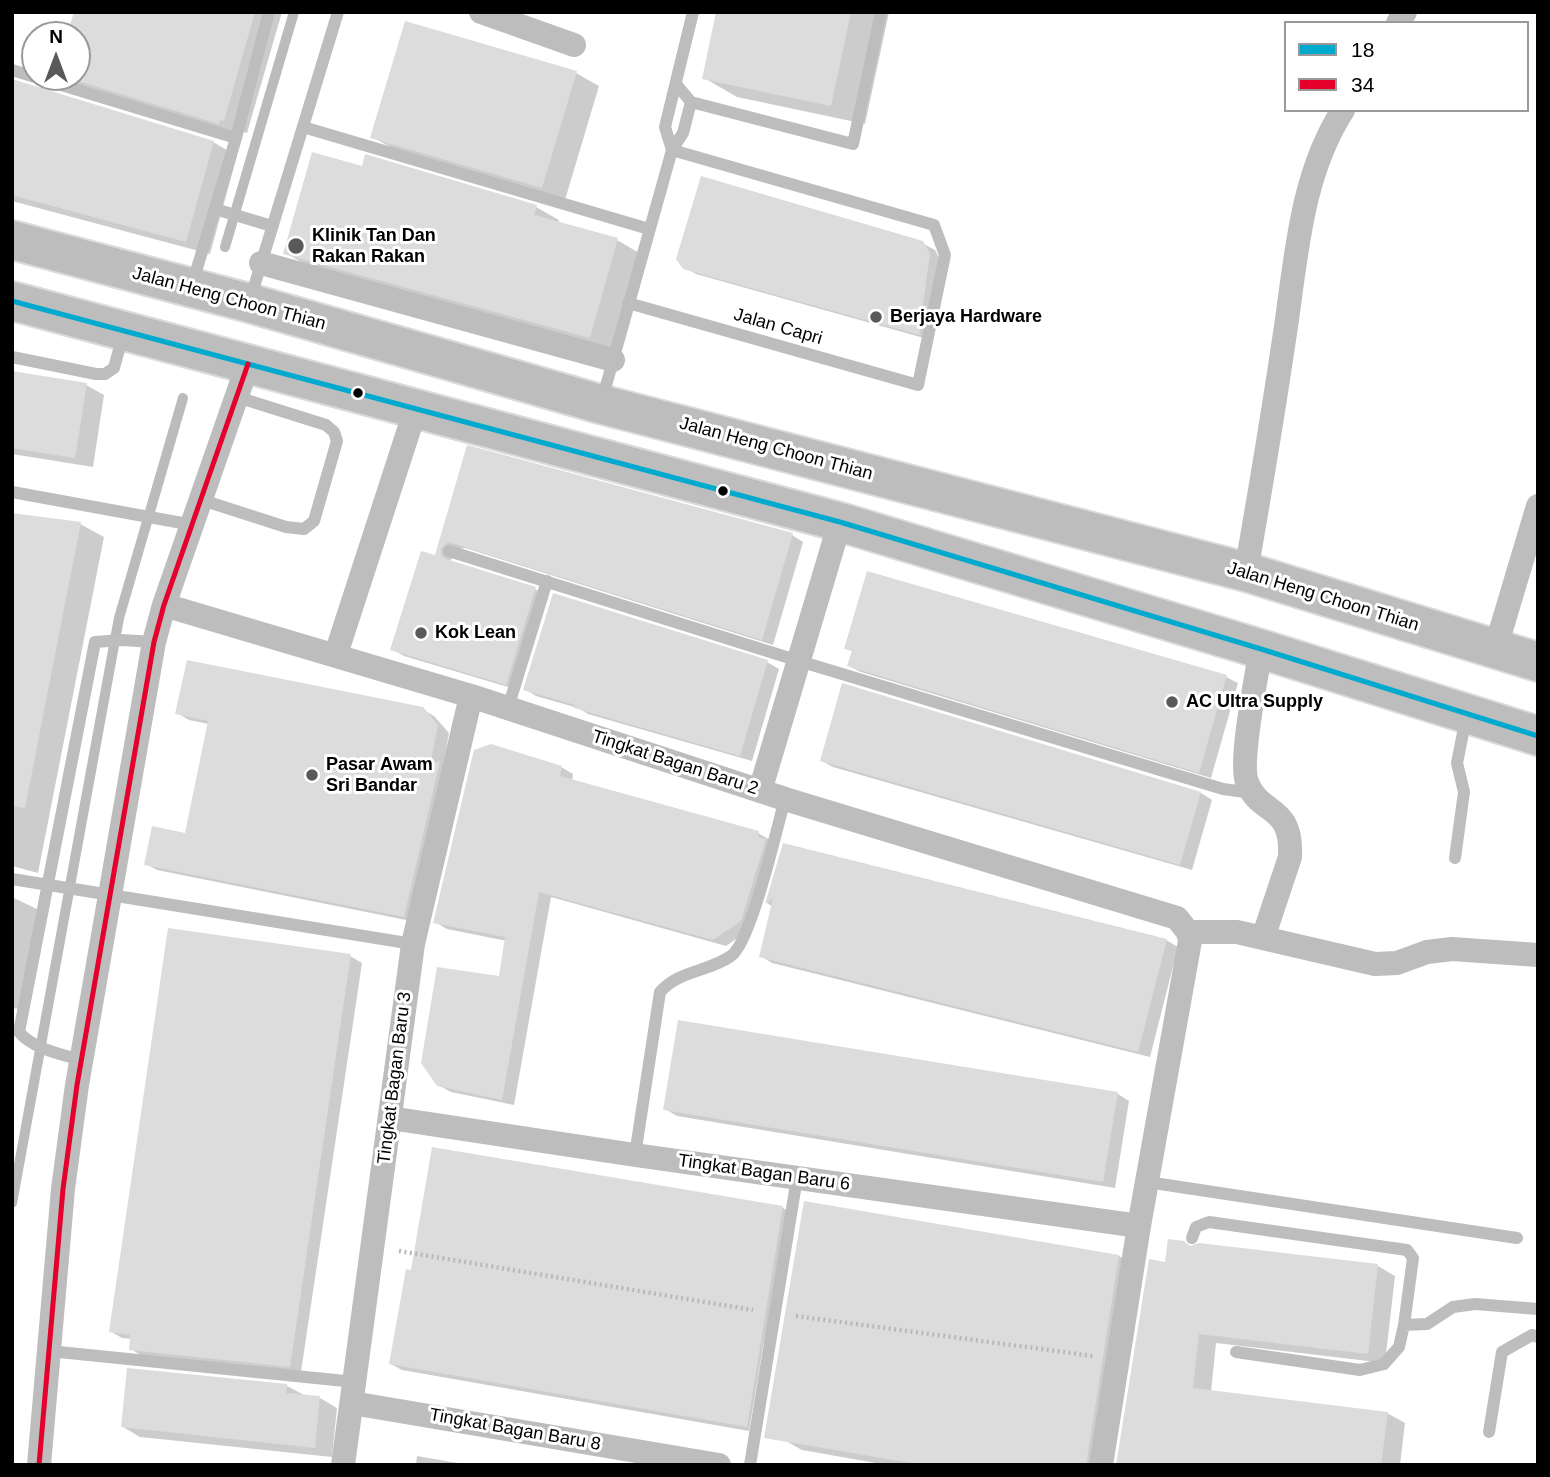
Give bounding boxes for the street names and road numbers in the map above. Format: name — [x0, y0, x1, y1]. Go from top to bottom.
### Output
street label: Jalan Heng Choon Thian — [130, 263, 328, 335]
street label: Jalan Capri — [731, 304, 825, 350]
street label: Jalan Heng Choon Thian — [677, 413, 875, 485]
street label: Jalan Heng Choon Thian — [1225, 558, 1421, 636]
street label: Tingkat Bagan Baru 2 — [589, 726, 761, 800]
street label: Tingkat Bagan Baru 3 — [374, 991, 416, 1165]
street label: Tingkat Bagan Baru 6 — [677, 1150, 851, 1196]
street label: Tingkat Bagan Baru 8 — [428, 1404, 602, 1456]

